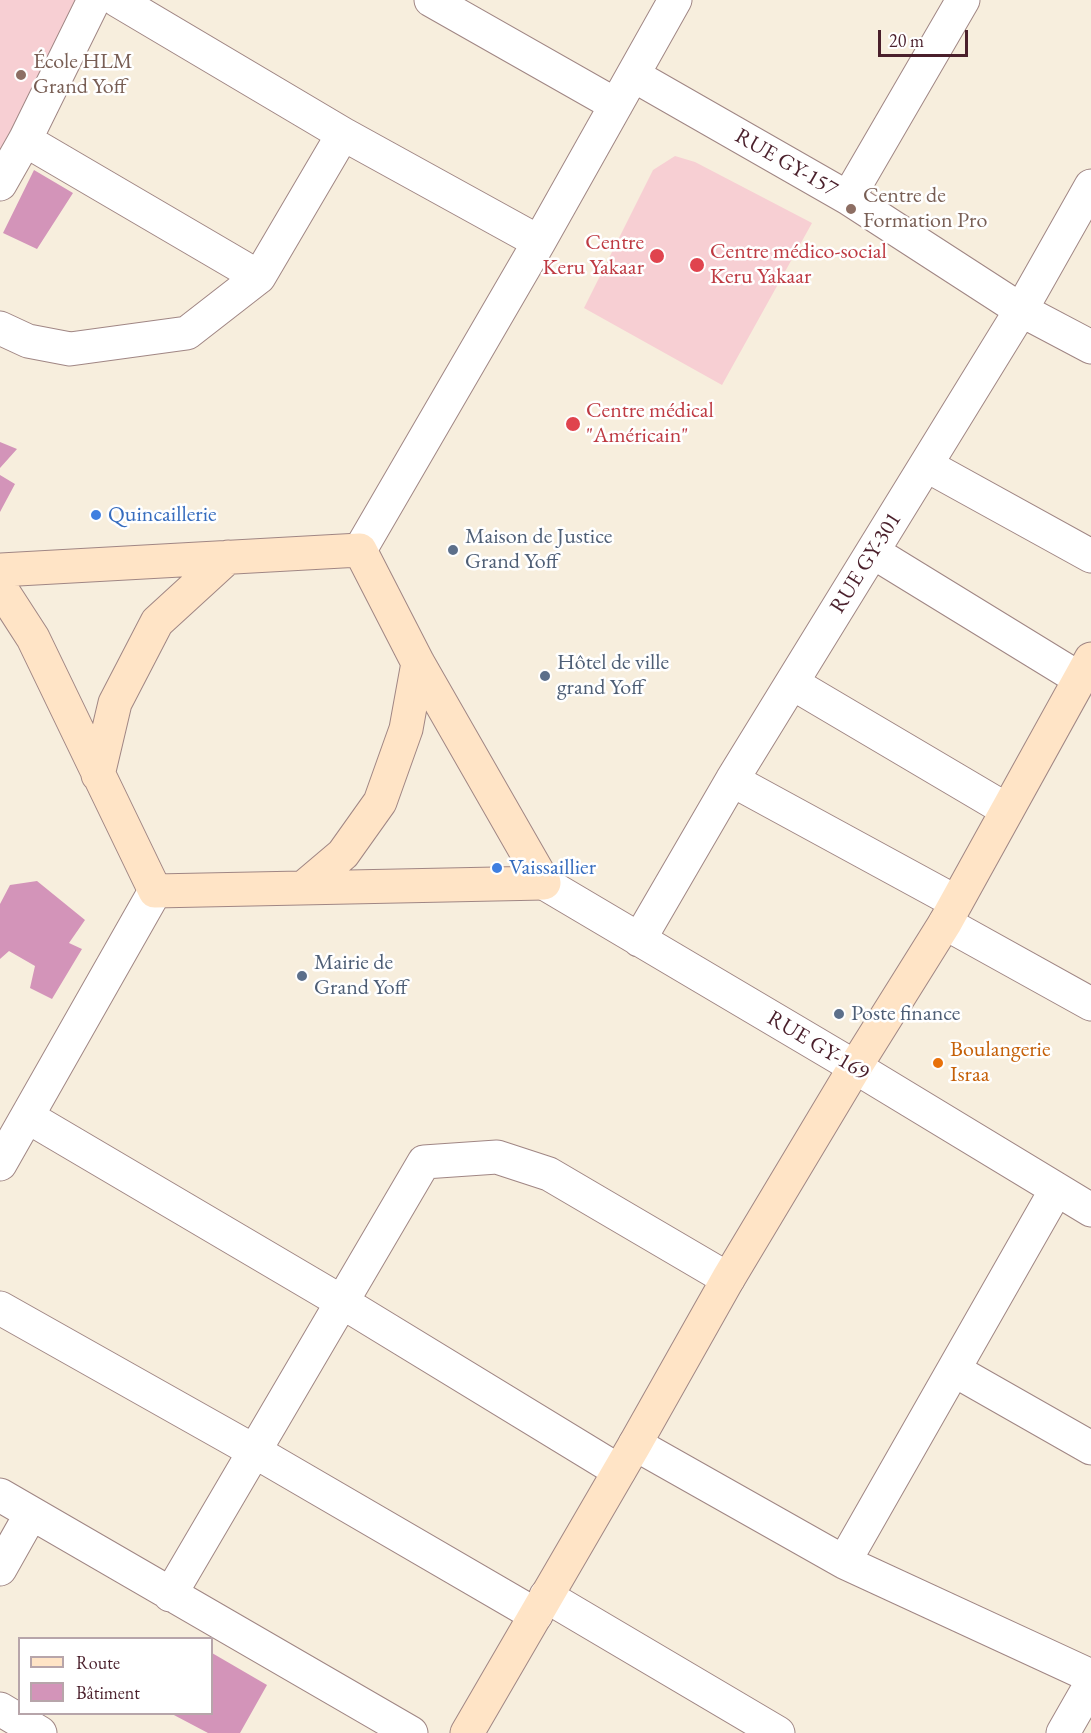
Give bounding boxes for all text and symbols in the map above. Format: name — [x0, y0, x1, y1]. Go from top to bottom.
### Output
scale bar — [881, 18, 971, 56]
text: 20 m — [889, 29, 924, 52]
place label: École HLM Grand Yoff — [33, 49, 133, 100]
marker: École HLM Grand Yoff — [14, 68, 28, 82]
street label: RUE GY-157 — [730, 123, 842, 203]
place label: Centre de Formation Pro — [863, 183, 987, 234]
marker: Centre de Formation Pro — [844, 202, 858, 216]
place label: Centre Keru Yakaar — [543, 230, 644, 282]
place label: Centre médico-social Keru Yakaar — [710, 239, 887, 290]
marker: Centre Keru Yakaar — [648, 247, 666, 265]
marker: Centre médico-social Keru Yakaar — [688, 256, 706, 274]
place label: Centre médical "Américain" — [586, 398, 714, 450]
marker: Centre médical "Américain" — [564, 415, 582, 433]
place label: Quincaillerie — [108, 502, 217, 528]
marker: Quincaillerie — [89, 508, 103, 522]
street label: RUE GY-301 — [825, 508, 907, 618]
place label: Maison de Justice Grand Yoff — [465, 524, 612, 576]
marker: Maison de Justice Grand Yoff — [446, 543, 460, 557]
place label: Hôtel de ville grand Yoff — [557, 650, 669, 702]
marker: Hôtel de ville grand Yoff — [538, 669, 552, 683]
place label: Vaissaillier — [509, 855, 596, 881]
marker: Vaissaillier — [490, 861, 504, 875]
place label: Mairie de Grand Yoff — [314, 950, 407, 1002]
marker: Mairie de Grand Yoff — [295, 969, 309, 983]
place label: Poste finance — [851, 1001, 960, 1027]
street label: RUE GY-169 — [762, 1005, 874, 1087]
marker: Poste finance — [832, 1007, 846, 1021]
place label: Boulangerie Israa — [950, 1037, 1051, 1088]
marker: Boulangerie Israa — [931, 1056, 945, 1070]
legend — [18, 1637, 213, 1715]
text: Route — [76, 1651, 120, 1674]
text: Bâtiment — [76, 1681, 140, 1704]

